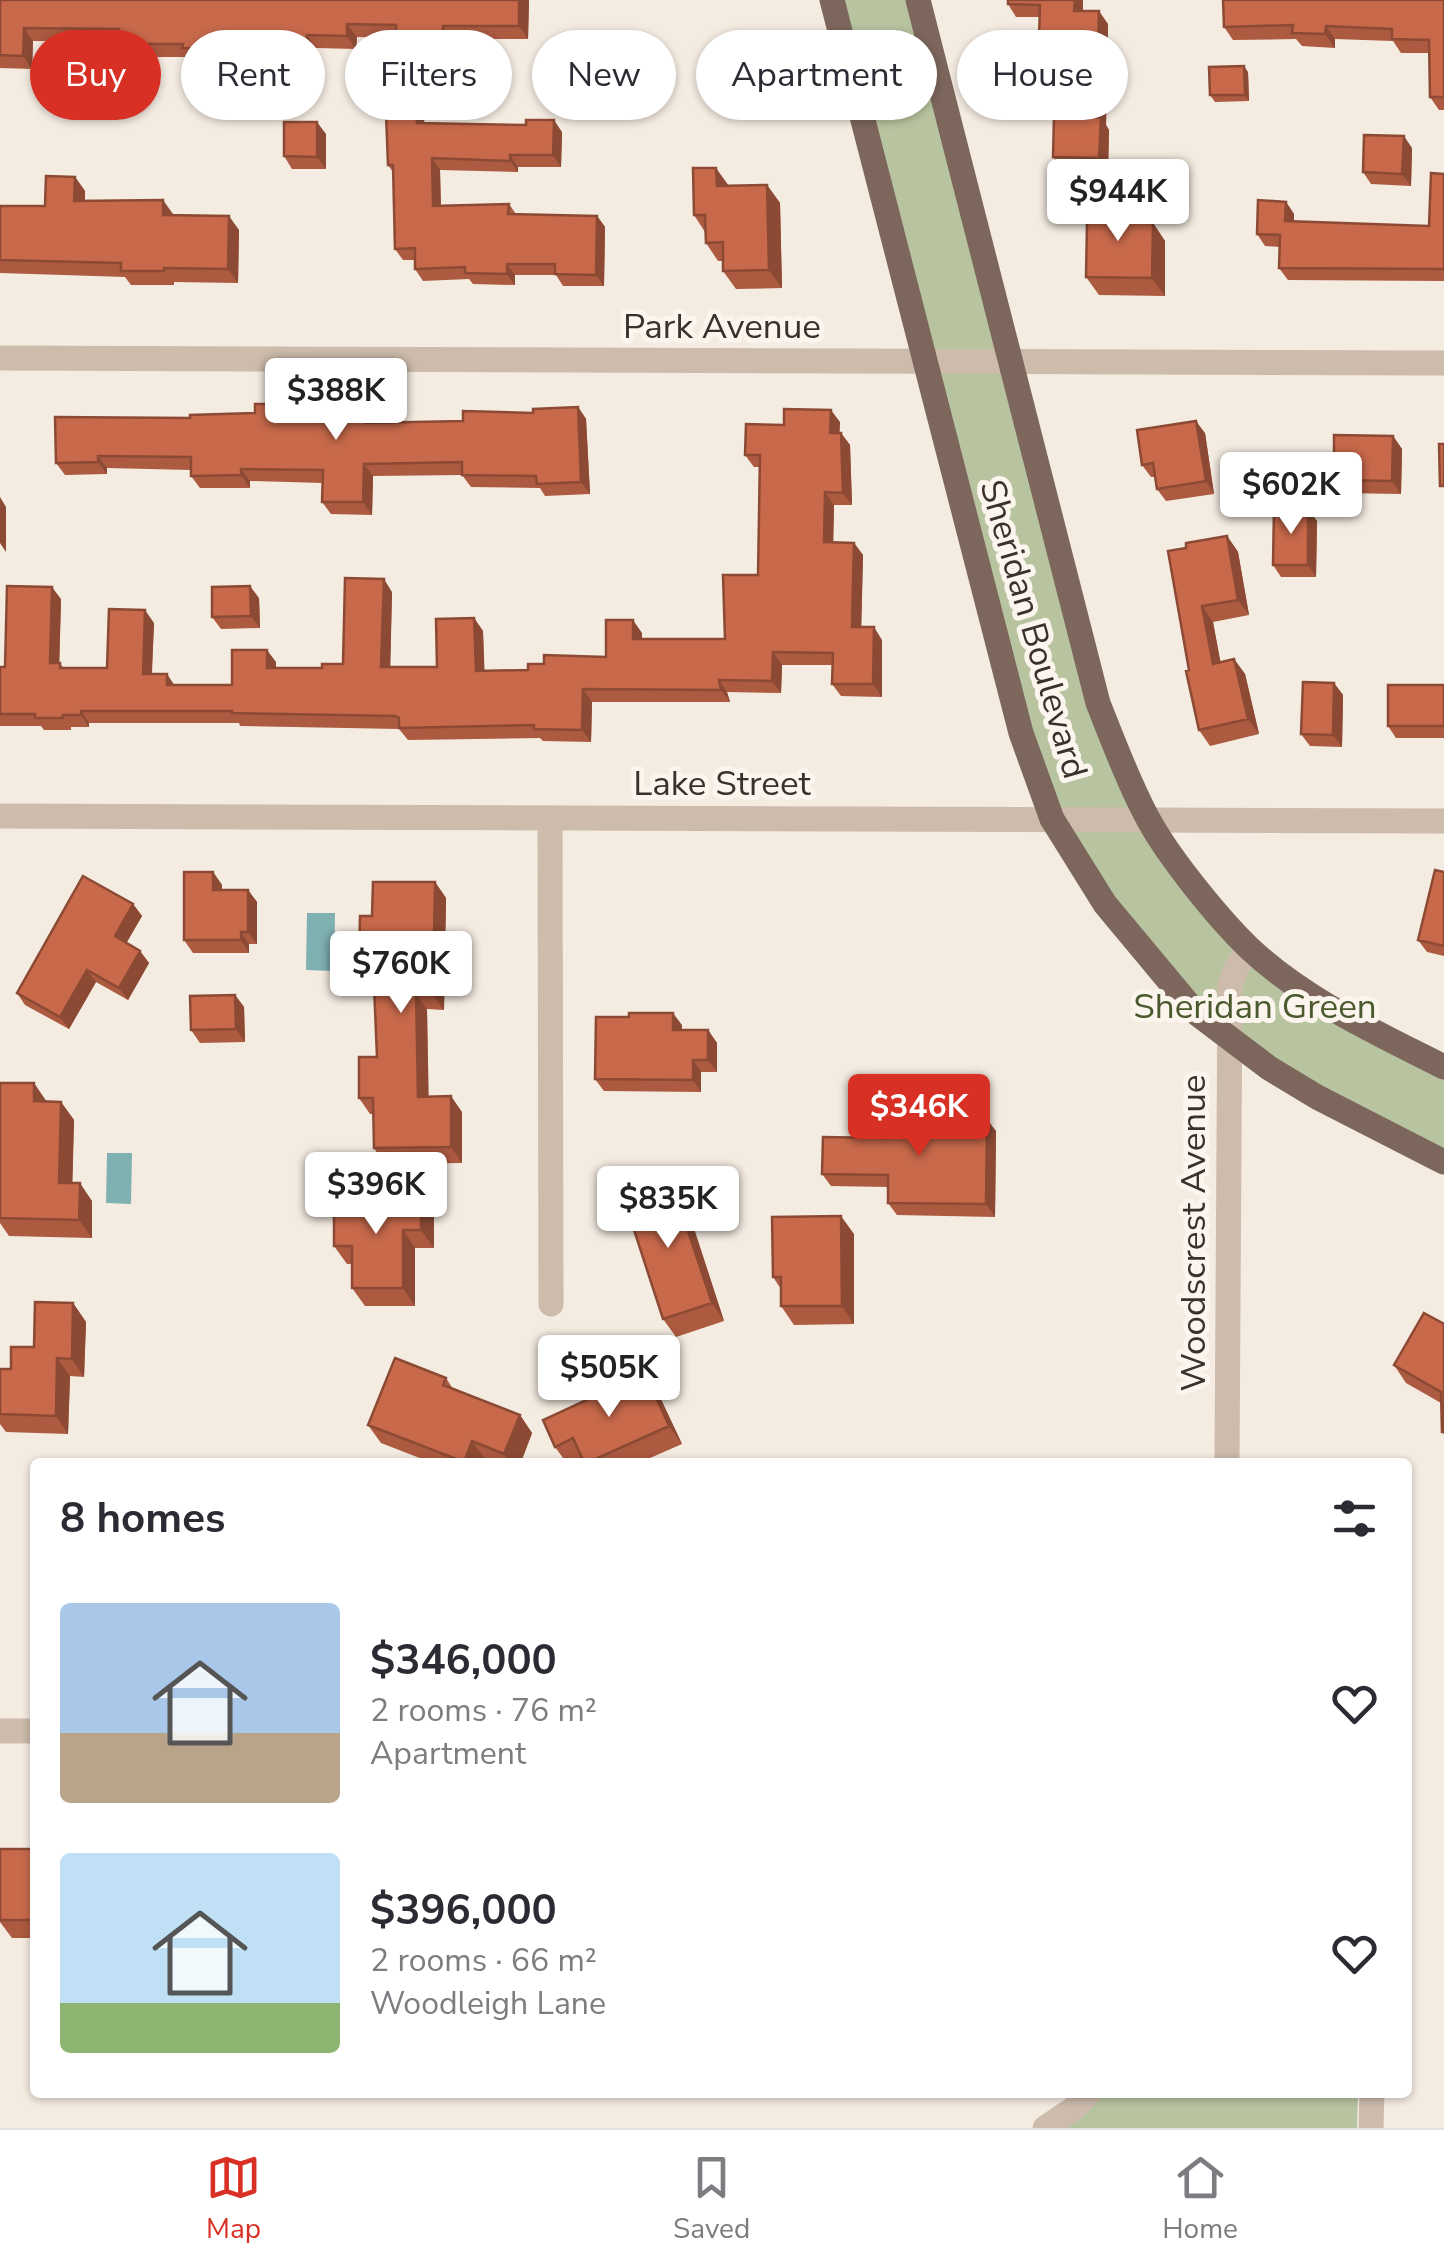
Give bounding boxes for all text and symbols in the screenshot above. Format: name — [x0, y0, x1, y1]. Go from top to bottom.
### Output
chip: Buy — [30, 30, 161, 120]
chip: Rent — [181, 30, 325, 120]
chip: Filters — [345, 30, 512, 120]
chip: New — [532, 30, 676, 120]
chip: Apartment — [696, 30, 937, 120]
chip: House — [957, 30, 1128, 120]
pin: $944K — [1048, 159, 1188, 244]
text: $944K — [1069, 170, 1167, 213]
street label: Park Avenue — [623, 303, 821, 350]
pin: $388K — [266, 358, 406, 443]
text: $388K — [287, 369, 385, 412]
pin: $602K — [1221, 452, 1361, 537]
text: $602K — [1242, 463, 1340, 506]
street label: Sheridan Boulevard — [968, 474, 1099, 784]
street label: Lake Street — [633, 760, 812, 807]
pin: $760K — [331, 931, 471, 1016]
text: $760K — [352, 942, 450, 985]
park label: Sheridan Green — [1133, 983, 1377, 1030]
pin: $346K — [849, 1074, 989, 1159]
street label: Woodscrest Avenue — [1170, 1075, 1217, 1391]
text: $346K — [870, 1085, 968, 1128]
pin: $396K — [306, 1152, 446, 1237]
text: $396K — [327, 1163, 425, 1206]
pin: $835K — [598, 1166, 738, 1251]
text: $835K — [619, 1177, 717, 1220]
pin: $505K — [539, 1335, 679, 1420]
text: $505K — [560, 1346, 658, 1389]
text: 8 homes — [60, 1490, 225, 1547]
icon: filters — [1327, 1491, 1382, 1546]
text: $346,000 — [370, 1632, 557, 1689]
icon: home — [140, 1643, 260, 1763]
icon: heart — [1327, 1676, 1382, 1731]
text: 2 rooms · 76 m² — [370, 1689, 597, 1732]
text: Apartment — [370, 1732, 526, 1775]
text: $396,000 — [370, 1882, 557, 1939]
icon: home — [140, 1893, 260, 2013]
icon: heart — [1327, 1926, 1382, 1981]
text: 2 rooms · 66 m² — [370, 1939, 597, 1982]
text: Woodleigh Lane — [370, 1982, 606, 2025]
tab: Map — [206, 2150, 261, 2248]
tab: Saved — [673, 2150, 750, 2248]
tab: Home — [1162, 2150, 1238, 2248]

